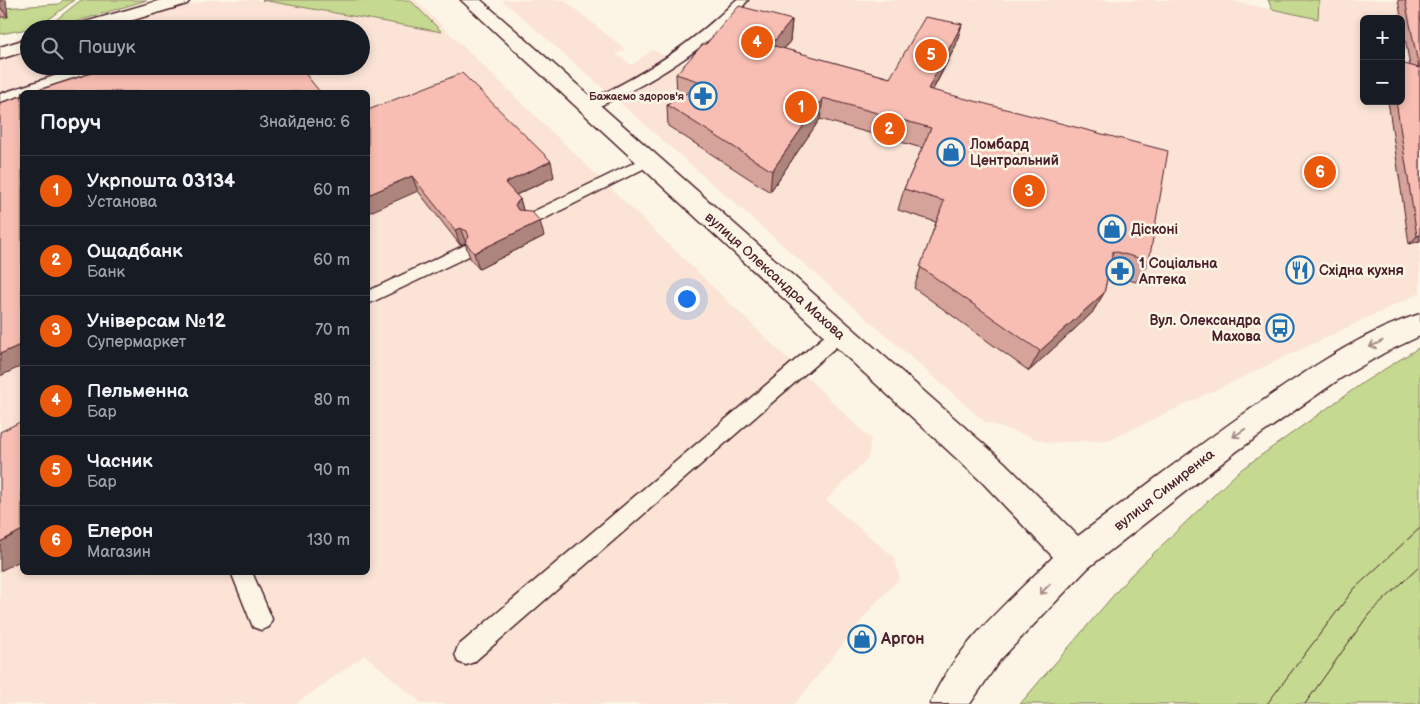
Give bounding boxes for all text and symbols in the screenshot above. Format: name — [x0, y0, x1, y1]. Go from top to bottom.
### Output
map controls — [1360, 15, 1405, 105]
button: + — [1360, 15, 1405, 60]
search box — [20, 20, 370, 75]
pin: 4 — [741, 23, 773, 61]
icon: search — [38, 34, 66, 62]
text: Пошук — [78, 36, 136, 59]
pin: 5 — [915, 36, 947, 74]
button: − — [1360, 60, 1405, 105]
pharmacy icon: Бажаємо здоров'я — [688, 81, 718, 111]
pin: 1 — [785, 88, 817, 126]
place label: Бажаємо здоров'я — [589, 90, 684, 103]
text: Поруч — [40, 110, 101, 135]
pin: 2 — [873, 110, 905, 148]
text: Знайдено: 6 — [260, 113, 350, 132]
place label: Ломбард Центральний — [969, 136, 1059, 169]
shop icon: Ломбард Центральний — [936, 137, 966, 167]
pin: 6 — [1304, 153, 1336, 191]
text: Укрпошта 03134 — [87, 170, 235, 193]
pin: 3 — [1013, 172, 1045, 210]
text: 1 — [53, 181, 59, 200]
text: 60 m — [313, 181, 350, 200]
text: Установа — [87, 193, 157, 212]
street label: вулиця Олександра Махова — [701, 208, 849, 344]
shop icon: Дісконі — [1097, 214, 1127, 244]
place label: Дісконі — [1131, 221, 1178, 238]
text: Ощадбанк — [87, 240, 182, 263]
text: 2 — [51, 251, 61, 270]
text: 60 m — [313, 251, 350, 270]
place label: 1 Соціальна Аптека — [1138, 255, 1218, 288]
restaurant icon: Східна кухня — [1285, 255, 1315, 285]
pharmacy icon: 1 Соціальна Аптека — [1105, 256, 1135, 286]
place label: Східна кухня — [1319, 262, 1404, 279]
text: Банк — [87, 263, 125, 282]
your location — [674, 286, 700, 312]
text: Універсам №12 — [87, 310, 226, 333]
place label: Вул. Олександра Махова — [1149, 312, 1262, 345]
bus stop icon: Вул. Олександра Махова — [1265, 313, 1295, 343]
text: 3 — [51, 321, 61, 340]
text: 70 m — [315, 321, 350, 340]
text: Супермаркет — [87, 333, 186, 352]
one-way arrow — [1368, 339, 1383, 349]
text: Пельменна — [87, 380, 188, 403]
text: 4 — [51, 391, 61, 410]
text: 80 m — [314, 391, 350, 410]
text: Бар — [87, 403, 117, 422]
one-way arrow — [1232, 427, 1246, 438]
street label: вулиця Симиренка — [1110, 445, 1218, 534]
text: Часник — [87, 450, 153, 473]
text: 5 — [51, 461, 61, 480]
text: 90 m — [314, 461, 350, 480]
text: Бар — [87, 473, 117, 492]
text: Елерон — [87, 520, 153, 543]
text: 6 — [51, 531, 61, 550]
text: 130 m — [307, 531, 350, 550]
text: Магазин — [87, 543, 151, 562]
one-way arrow — [1038, 583, 1051, 595]
shop icon: Аргон — [847, 624, 877, 654]
place label: Аргон — [880, 630, 925, 649]

